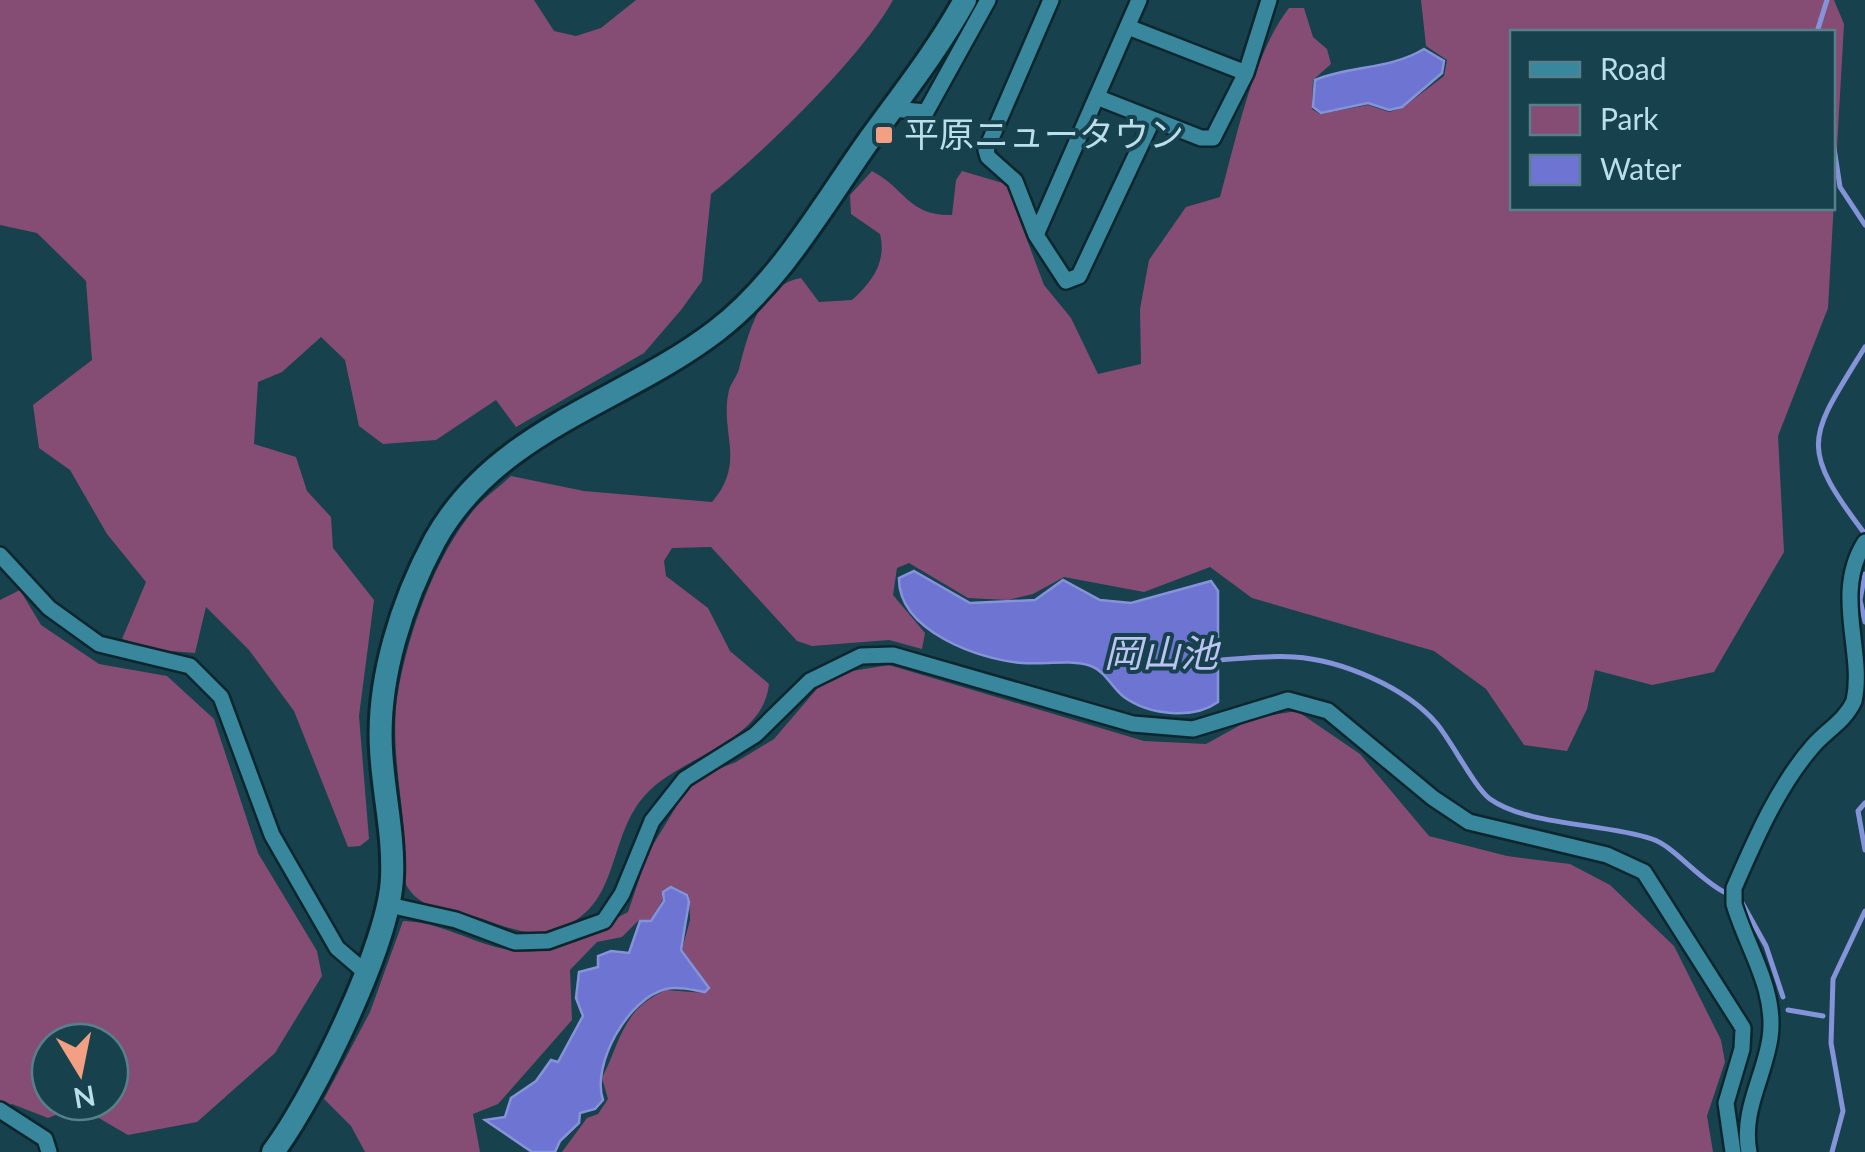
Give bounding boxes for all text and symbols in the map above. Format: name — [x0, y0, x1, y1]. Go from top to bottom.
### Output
legend — [1510, 30, 1835, 210]
text: Road — [1600, 50, 1667, 86]
text: Park — [1600, 100, 1659, 136]
place label: 平原ニュータウン — [904, 112, 1184, 154]
marker: 平原ニュータウン — [873, 124, 895, 146]
text: Water — [1600, 150, 1682, 186]
water label: 岡山池 — [1104, 629, 1222, 675]
north arrow — [30, 1022, 130, 1122]
text: N — [71, 1079, 98, 1116]

